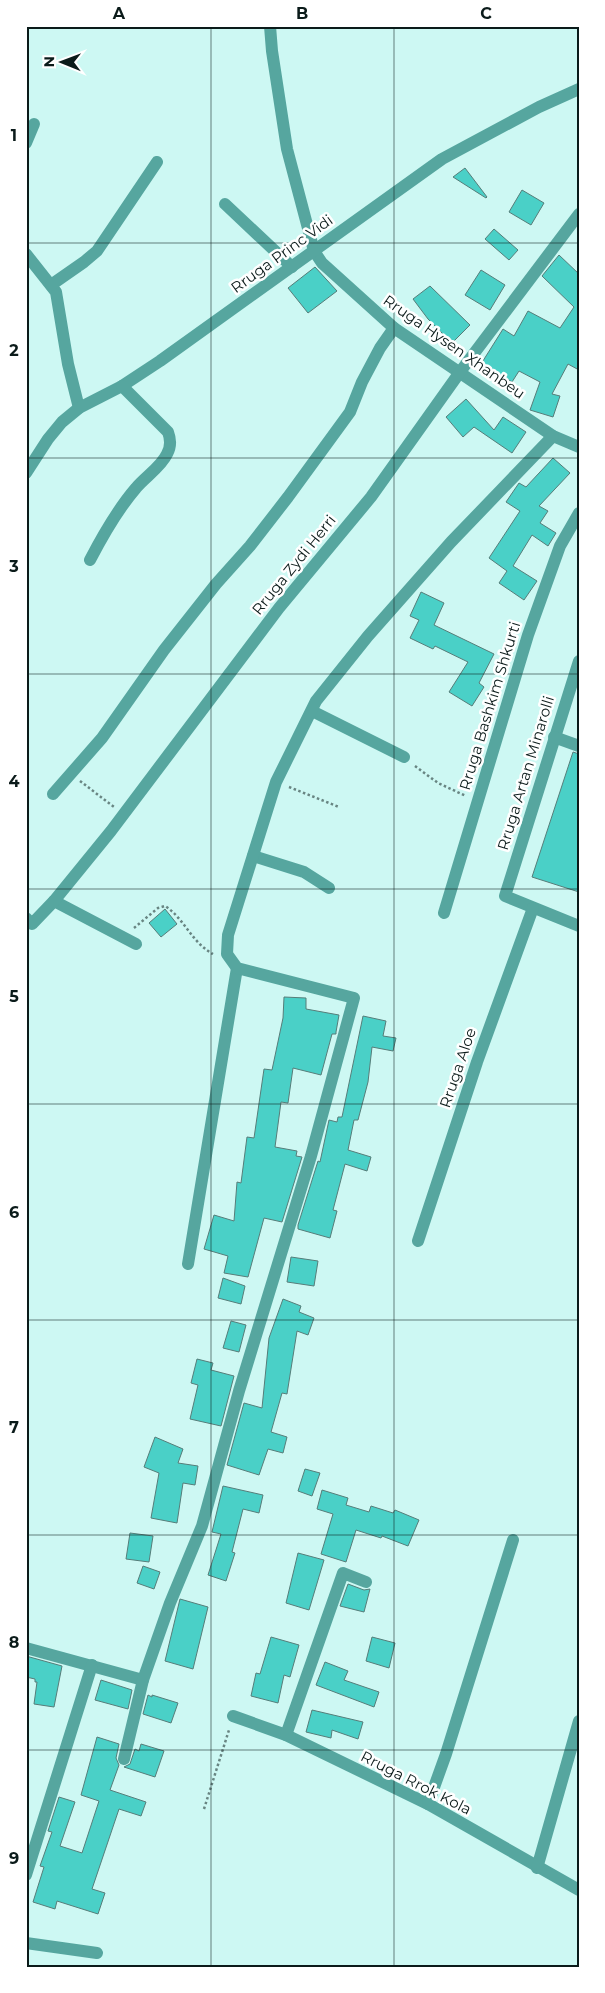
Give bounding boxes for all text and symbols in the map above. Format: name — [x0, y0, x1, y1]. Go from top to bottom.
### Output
text: A — [112, 4, 126, 23]
text: B — [296, 4, 308, 23]
text: C — [480, 4, 492, 23]
north arrow — [38, 38, 88, 88]
text: N — [40, 56, 58, 68]
text: 1 — [11, 126, 17, 145]
street label: Rruga Princ Vidi — [227, 210, 336, 297]
street label: Rruga Hysen Xhanbeu — [380, 290, 529, 403]
text: 2 — [9, 341, 19, 360]
street label: Rruga Zydi Herri — [248, 511, 340, 618]
text: 3 — [8, 557, 19, 576]
street label: Rruga Bashkim Shkurti — [455, 619, 524, 792]
street label: Rruga Artan Minarolli — [493, 693, 558, 852]
text: 4 — [8, 772, 20, 791]
text: 5 — [9, 987, 19, 1006]
street label: Rruga Aloe — [435, 1025, 480, 1110]
text: 6 — [9, 1203, 19, 1222]
text: 7 — [9, 1418, 19, 1437]
text: 8 — [9, 1633, 19, 1652]
street label: Rruga Rrok Kola — [358, 1746, 475, 1819]
text: 9 — [9, 1849, 19, 1868]

